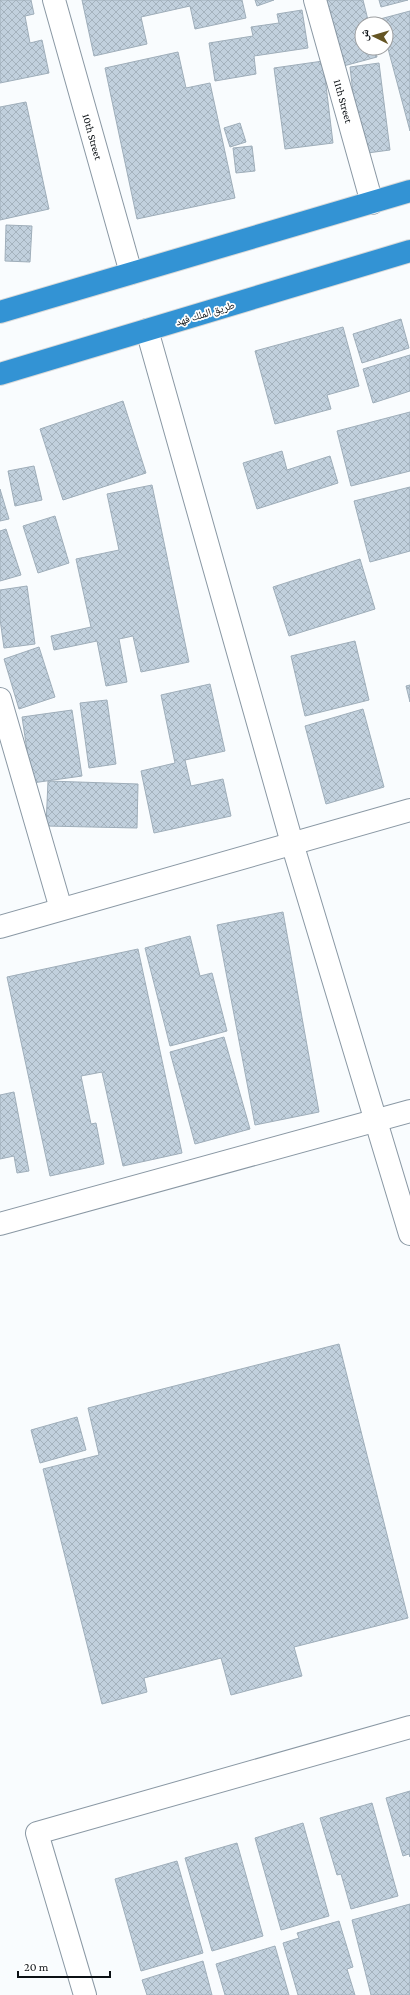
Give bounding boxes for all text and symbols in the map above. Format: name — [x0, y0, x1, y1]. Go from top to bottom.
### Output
north arrow — [354, 16, 394, 56]
text: ش — [358, 28, 373, 42]
street label: 11th Street — [332, 78, 355, 125]
street label: 10th Street — [80, 112, 105, 161]
street label: طريق الملك فهد — [174, 298, 236, 329]
scale bar — [18, 1953, 110, 1979]
text: 20 m — [24, 1960, 49, 1974]

